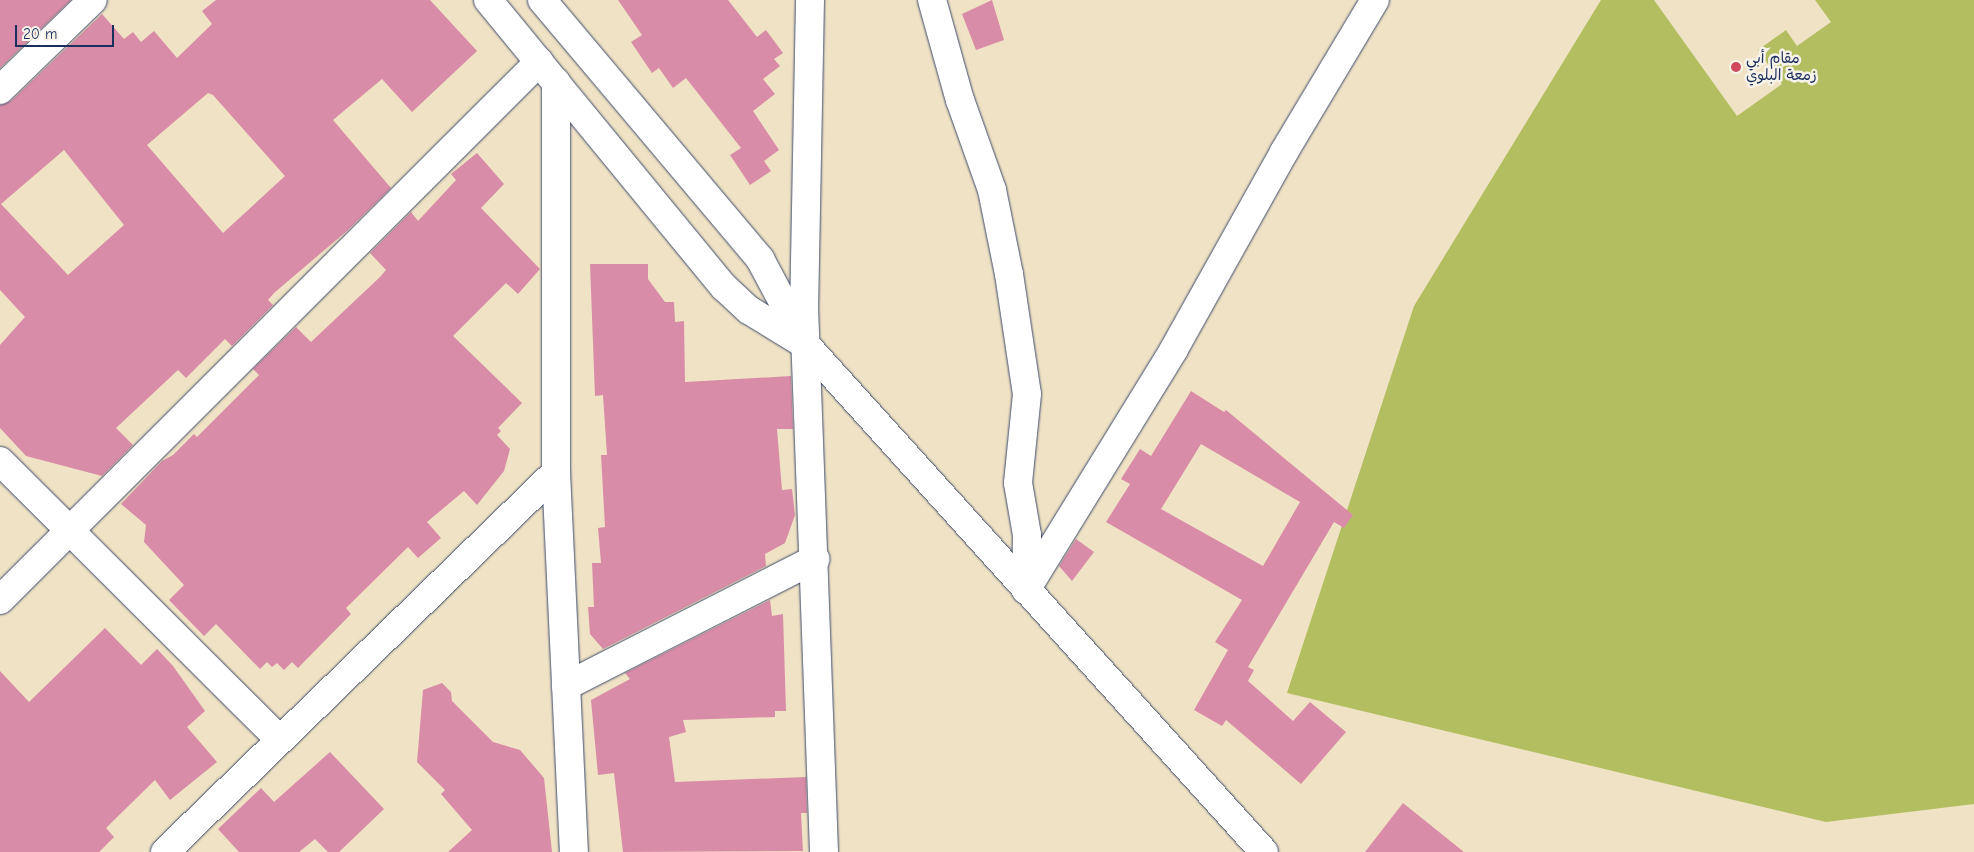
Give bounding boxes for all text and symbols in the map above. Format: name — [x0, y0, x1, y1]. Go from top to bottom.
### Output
scale bar — [18, 15, 116, 47]
text: 20 m — [23, 25, 57, 43]
place label: مقام أبي زمعة البلوي — [1746, 49, 1817, 84]
marker: مقام أبي زمعة البلوي — [1730, 61, 1742, 73]

